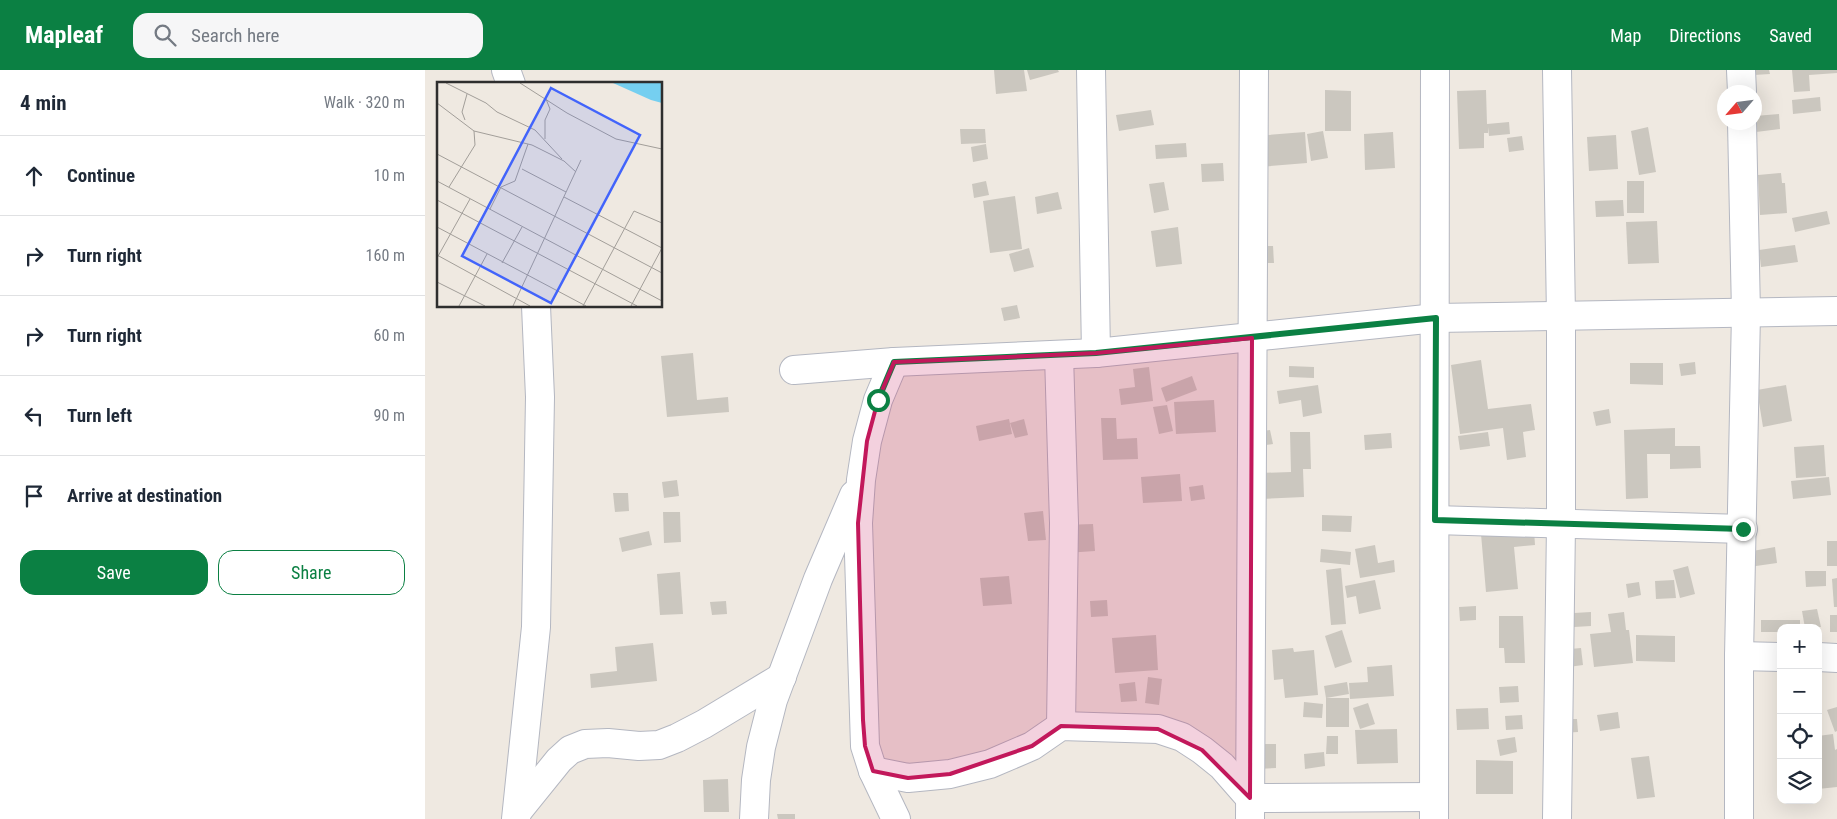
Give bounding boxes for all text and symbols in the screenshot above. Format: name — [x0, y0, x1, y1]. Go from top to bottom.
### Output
search box — [133, 13, 483, 58]
text: Mapleaf — [25, 21, 103, 49]
icon: search — [151, 21, 179, 49]
text: Search here — [191, 24, 279, 47]
text: Map — [1610, 25, 1641, 46]
text: Directions — [1669, 25, 1741, 46]
text: Saved — [1769, 25, 1812, 46]
inset map — [437, 82, 663, 308]
north arrow — [1717, 85, 1762, 130]
text: 4 min — [20, 91, 67, 115]
text: Walk · 320 m — [324, 93, 405, 112]
icon: ahead — [20, 162, 48, 190]
text: Continue — [67, 164, 135, 187]
text: 10 m — [373, 166, 405, 185]
icon: right — [20, 242, 48, 270]
text: Turn right — [67, 244, 142, 267]
text: 160 m — [366, 246, 405, 265]
icon: right — [20, 322, 48, 350]
text: Turn right — [67, 324, 142, 347]
text: 60 m — [373, 326, 405, 345]
route start — [867, 389, 890, 412]
icon: left — [20, 402, 48, 430]
text: Turn left — [67, 404, 132, 427]
text: 90 m — [373, 406, 405, 425]
icon: arrive — [20, 482, 48, 510]
text: Arrive at destination — [67, 484, 222, 507]
route end — [1732, 518, 1755, 541]
button: Save — [20, 550, 208, 595]
button: Share — [218, 550, 405, 595]
map controls — [1777, 624, 1822, 804]
button: + — [1777, 624, 1822, 669]
button: − — [1777, 669, 1822, 714]
button: locate — [1777, 714, 1822, 759]
button: layers — [1777, 759, 1822, 804]

